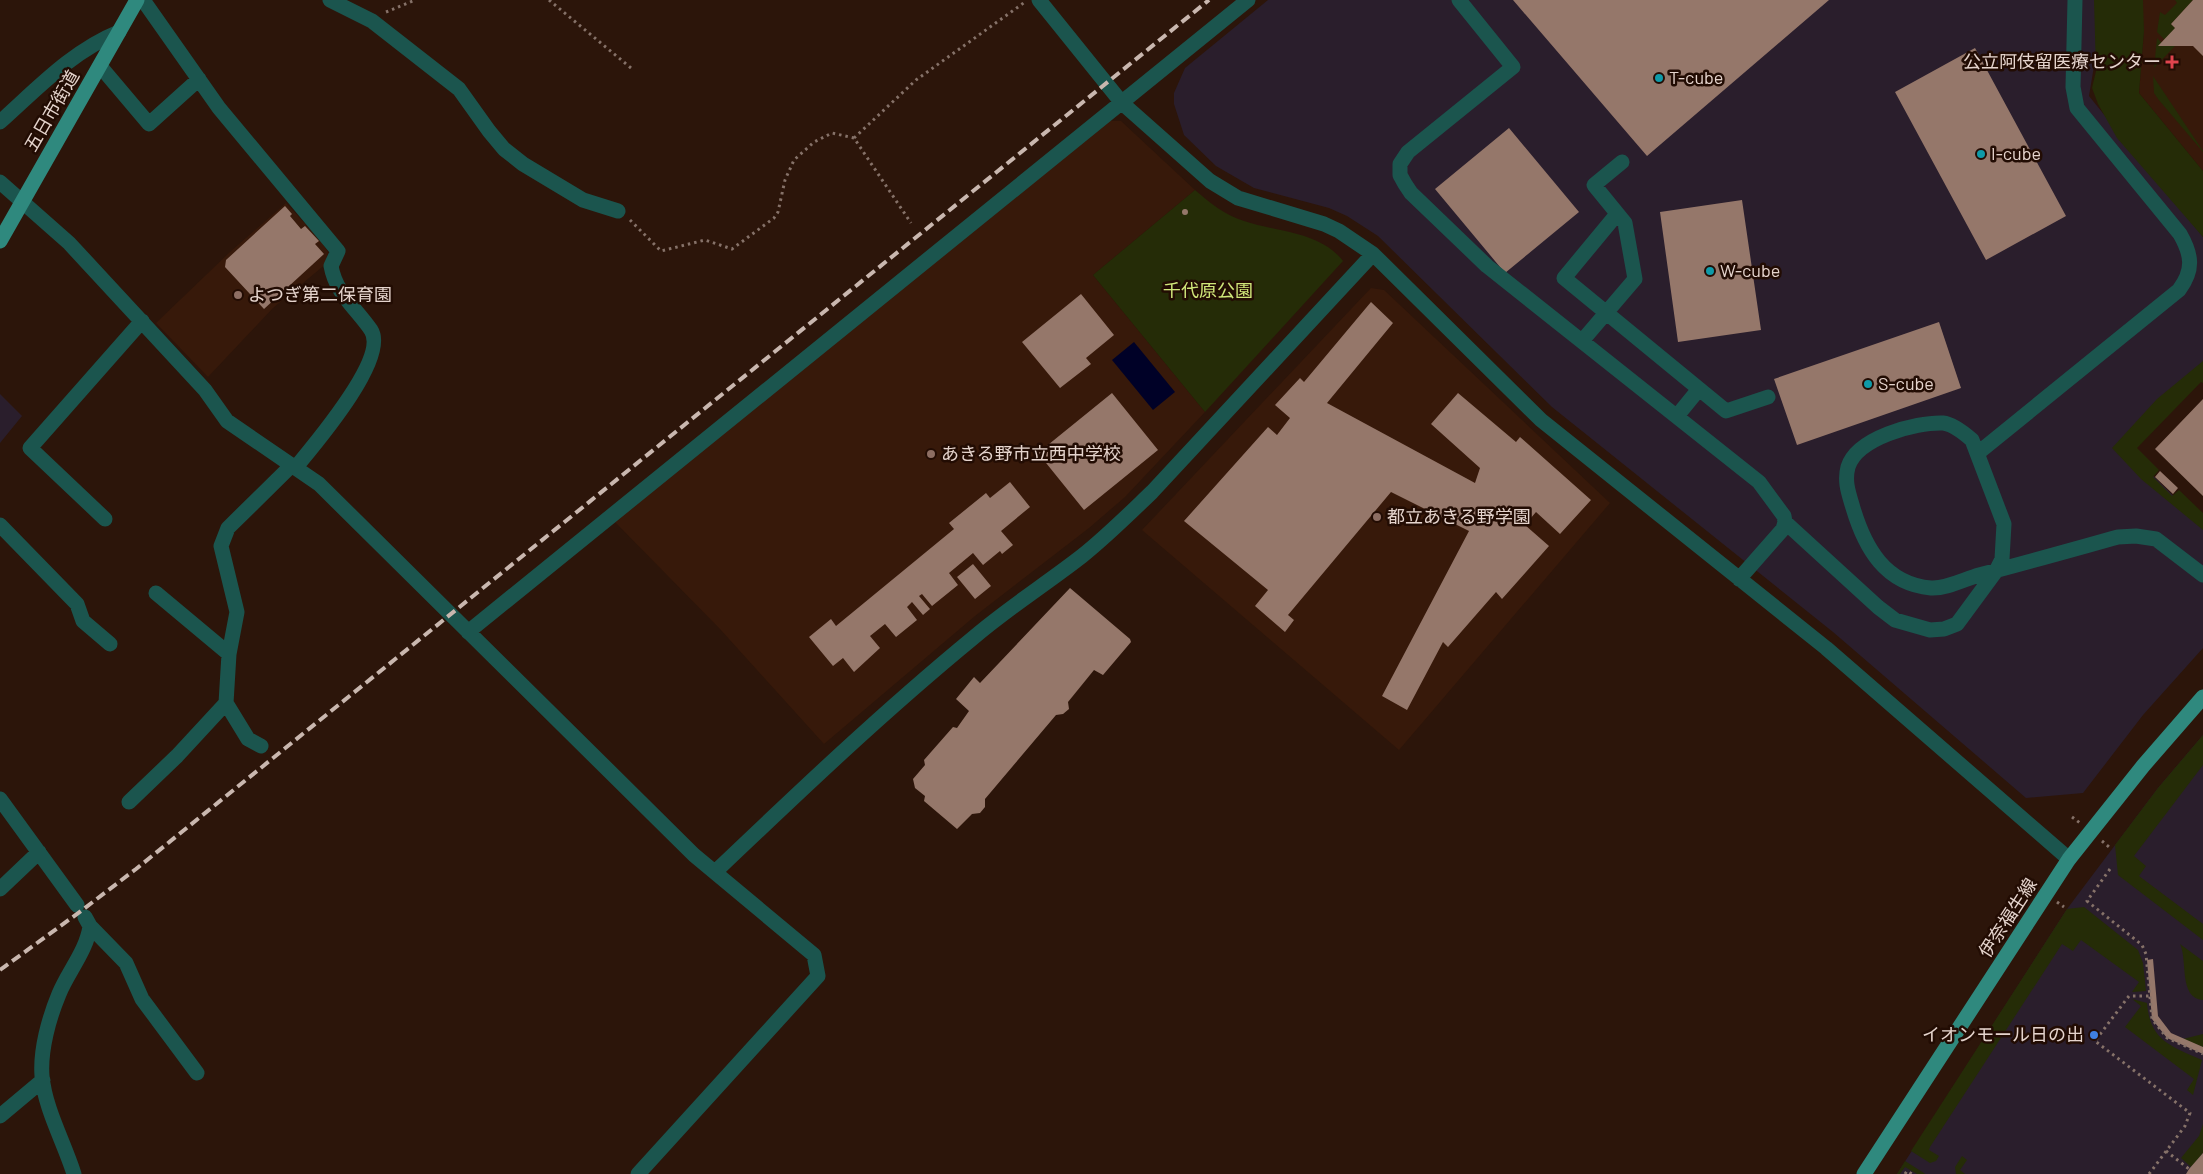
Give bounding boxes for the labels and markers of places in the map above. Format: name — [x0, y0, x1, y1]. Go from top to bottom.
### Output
place label: 公立阿伎留医療センター — [1963, 50, 2161, 72]
marker: 公立阿伎留医療センター — [2165, 55, 2179, 69]
place label: T-cube — [1669, 66, 1723, 88]
marker: T-cube — [1653, 72, 1665, 84]
place label: I-cube — [1991, 142, 2041, 164]
marker: I-cube — [1975, 148, 1987, 160]
place label: W-cube — [1720, 259, 1780, 281]
marker: W-cube — [1704, 265, 1716, 277]
place label: よつぎ第二保育園 — [248, 283, 392, 305]
marker: よつぎ第二保育園 — [232, 289, 244, 301]
place label: S-cube — [1878, 372, 1934, 394]
marker: S-cube — [1862, 378, 1874, 390]
place label: あきる野市立西中学校 — [941, 442, 1121, 464]
marker: あきる野市立西中学校 — [925, 448, 937, 460]
place label: 都立あきる野学園 — [1387, 505, 1531, 527]
marker: 都立あきる野学園 — [1371, 511, 1383, 523]
place label: イオンモール日の出 — [1922, 1023, 2084, 1045]
marker: イオンモール日の出 — [2088, 1029, 2100, 1041]

